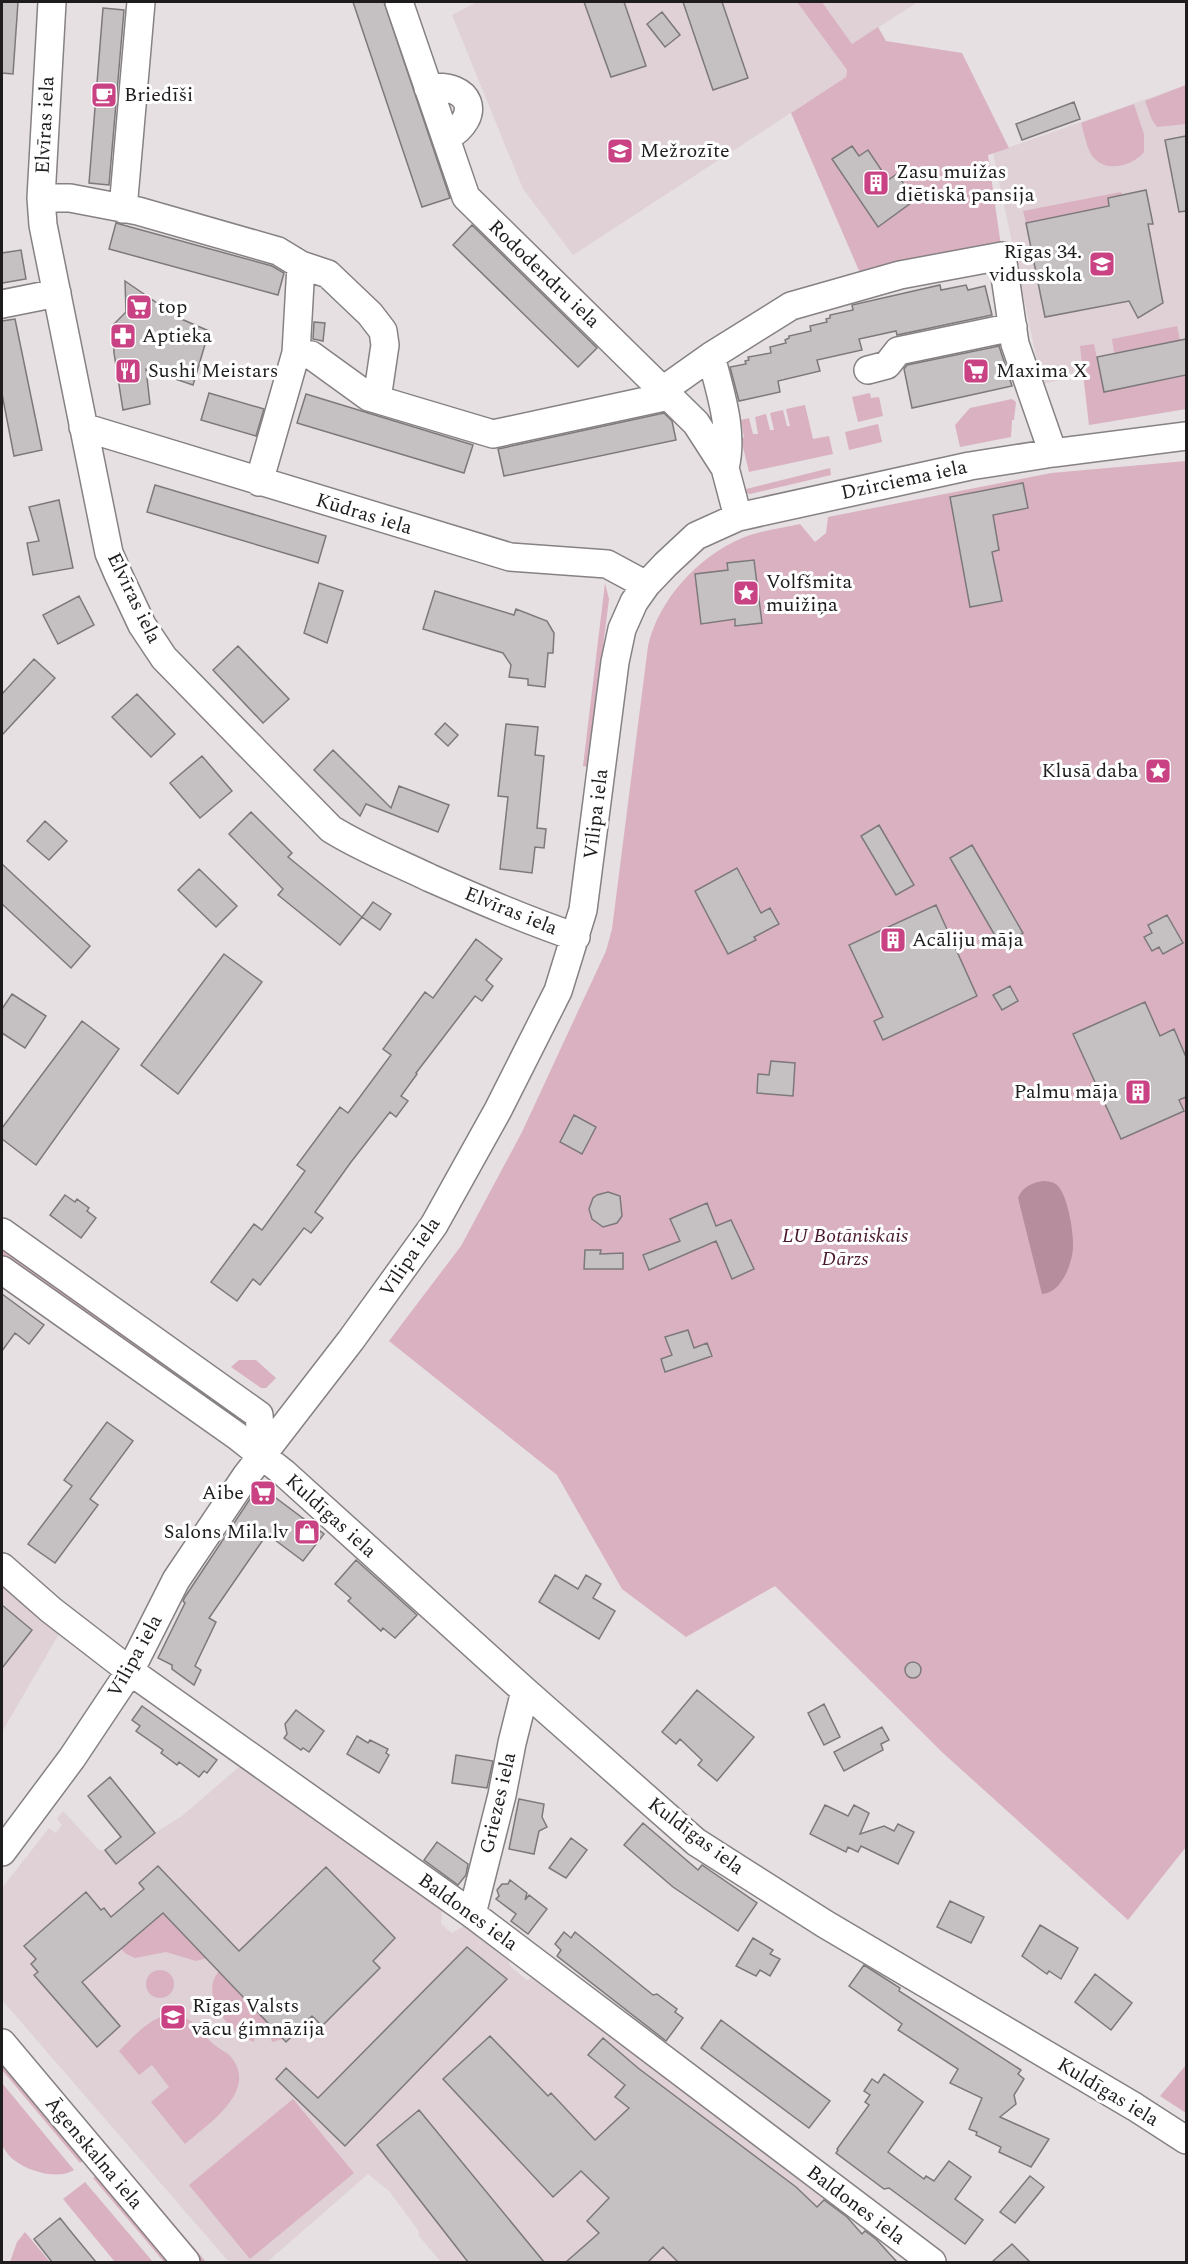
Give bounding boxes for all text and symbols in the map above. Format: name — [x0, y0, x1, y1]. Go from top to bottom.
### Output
street label: Elvīras iela — [27, 75, 63, 175]
cafe icon: Briedīši — [89, 80, 119, 110]
place label: Briedīši — [124, 80, 193, 110]
school or university icon: Mežrozīte — [605, 136, 635, 166]
place label: Mežrozīte — [640, 136, 730, 166]
place label: Zasu muižas diētiskā pansija — [896, 157, 1035, 210]
building icon: Zasu muižas diētiskā pansija — [861, 168, 891, 198]
street label: Rododendru iela — [481, 213, 607, 336]
place label: Rīgas 34. vidusskola — [988, 237, 1082, 290]
school or university icon: Rīgas 34. vidusskola — [1087, 249, 1117, 279]
supermarket icon: top — [124, 292, 154, 322]
place label: top — [158, 292, 187, 322]
pharmacy icon: Aptieka — [108, 321, 138, 351]
place label: Aptieka — [142, 321, 212, 351]
restaurant icon: Sushi Meistars — [113, 356, 143, 386]
place label: Sushi Meistars — [148, 356, 278, 386]
supermarket icon: Maxima X — [961, 356, 991, 386]
place label: Maxima X — [996, 356, 1088, 386]
street label: Dzirciema iela — [838, 452, 970, 508]
street label: Kūdras iela — [312, 485, 416, 543]
street label: Elvīras iela — [99, 547, 169, 649]
place label: Volfšmita muižiņa — [766, 567, 852, 620]
place icon: Volfšmita muižiņa — [731, 578, 761, 608]
place label: Klusā daba — [1042, 756, 1138, 786]
place icon: Klusā daba — [1143, 756, 1173, 786]
street label: Vīlipa iela — [576, 767, 616, 861]
street label: Elvīras iela — [460, 879, 562, 943]
building icon: Acāliju māja — [878, 925, 908, 955]
place label: Acāliju māja — [912, 925, 1024, 955]
place label: Palmu māja — [1014, 1077, 1118, 1107]
building icon: Palmu māja — [1123, 1077, 1153, 1107]
street label: Vīlipa iela — [372, 1211, 448, 1303]
park label: LU Botāniskais Dārzs — [782, 1221, 908, 1274]
street label: Kuldīgas iela — [279, 1467, 384, 1565]
place label: Aibe — [202, 1478, 244, 1508]
supermarket icon: Aibe — [248, 1478, 278, 1508]
place label: Salons Mila.lv — [164, 1517, 289, 1547]
shop icon: Salons Mila.lv — [292, 1517, 322, 1547]
street label: Vīlipa iela — [100, 1609, 170, 1703]
street label: Griezes iela — [472, 1749, 524, 1857]
street label: Kuldīgas iela — [641, 1790, 751, 1882]
street label: Baldones iela — [412, 1865, 524, 1959]
place label: Rīgas Valsts vācu ģimnāzija — [191, 1991, 325, 2044]
school or university icon: Rīgas Valsts vācu ģimnāzija — [158, 2002, 188, 2032]
street label: Kuldīgas iela — [1051, 2050, 1165, 2134]
street label: Āgenskalna iela — [38, 2090, 151, 2216]
street label: Baldones iela — [800, 2158, 912, 2252]

